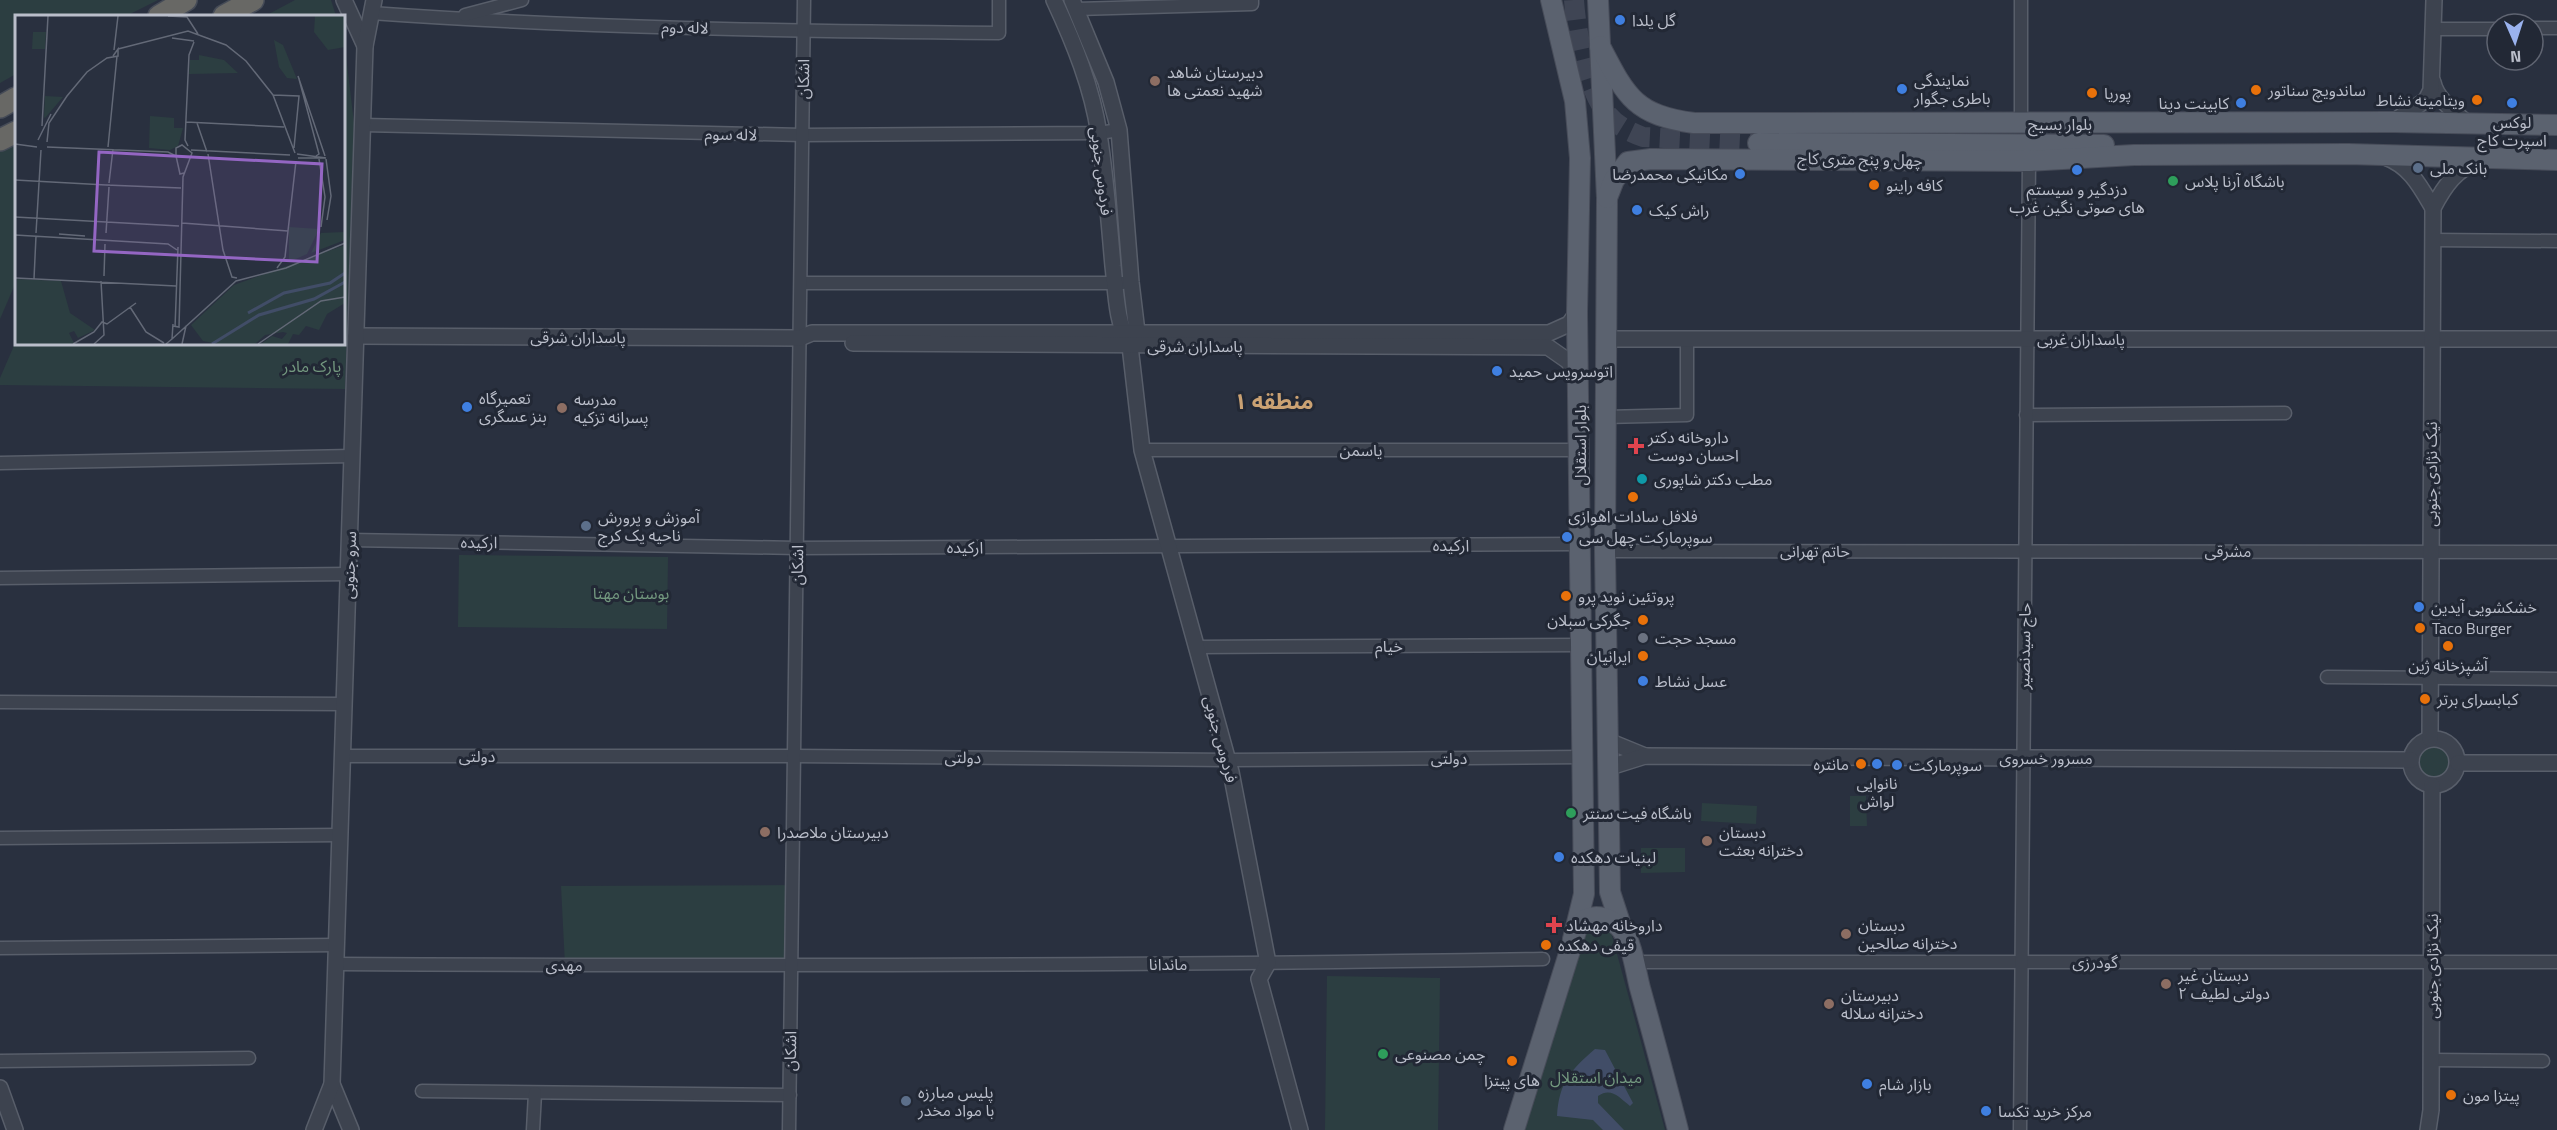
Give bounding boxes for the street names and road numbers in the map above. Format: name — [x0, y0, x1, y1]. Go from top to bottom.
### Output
street label: لاله دوم — [661, 14, 709, 41]
street label: اشکان — [791, 59, 815, 99]
street label: بلوار بسیج — [2028, 112, 2092, 137]
street label: لاله سوم — [704, 122, 758, 147]
street label: فردوس جنوبی — [1085, 125, 1119, 217]
street label: چهل و پنج متری کاج — [1797, 146, 1923, 173]
street label: پاسداران شرقی — [530, 325, 626, 349]
street label: پاسداران غربی — [2037, 327, 2125, 351]
street label: پاسداران شرقی — [1147, 334, 1243, 358]
street label: بلوار استقلال — [1568, 405, 1592, 485]
street label: نیک نژادی جنوبی — [2419, 421, 2443, 527]
street label: یاسمن — [1340, 438, 1382, 462]
street label: ارکیده — [460, 530, 498, 554]
street label: سرو جنوبی — [336, 531, 362, 599]
street label: ارکیده — [1433, 533, 1469, 557]
street label: ارکیده — [947, 535, 983, 559]
street label: حاتم تهرانی — [1780, 539, 1850, 564]
street label: مشرقی — [2205, 539, 2251, 563]
street label: اشکان — [785, 545, 809, 585]
street label: حاج سیدنصیر — [2011, 602, 2038, 691]
street label: خیام — [1375, 634, 1403, 659]
street label: فردوس جنوبی — [1198, 693, 1244, 785]
street label: دولتی — [459, 744, 495, 768]
street label: دولتی — [944, 745, 982, 769]
street label: دولتی — [1431, 746, 1467, 770]
street label: مسرور خسروی — [1999, 746, 2093, 770]
street label: نیک نژادی جنوبی — [2420, 913, 2444, 1019]
street label: گودرزی — [2072, 950, 2118, 974]
street label: ماندانا — [1149, 952, 1187, 976]
street label: مهدی — [545, 953, 583, 977]
street label: اشکان — [778, 1031, 802, 1071]

